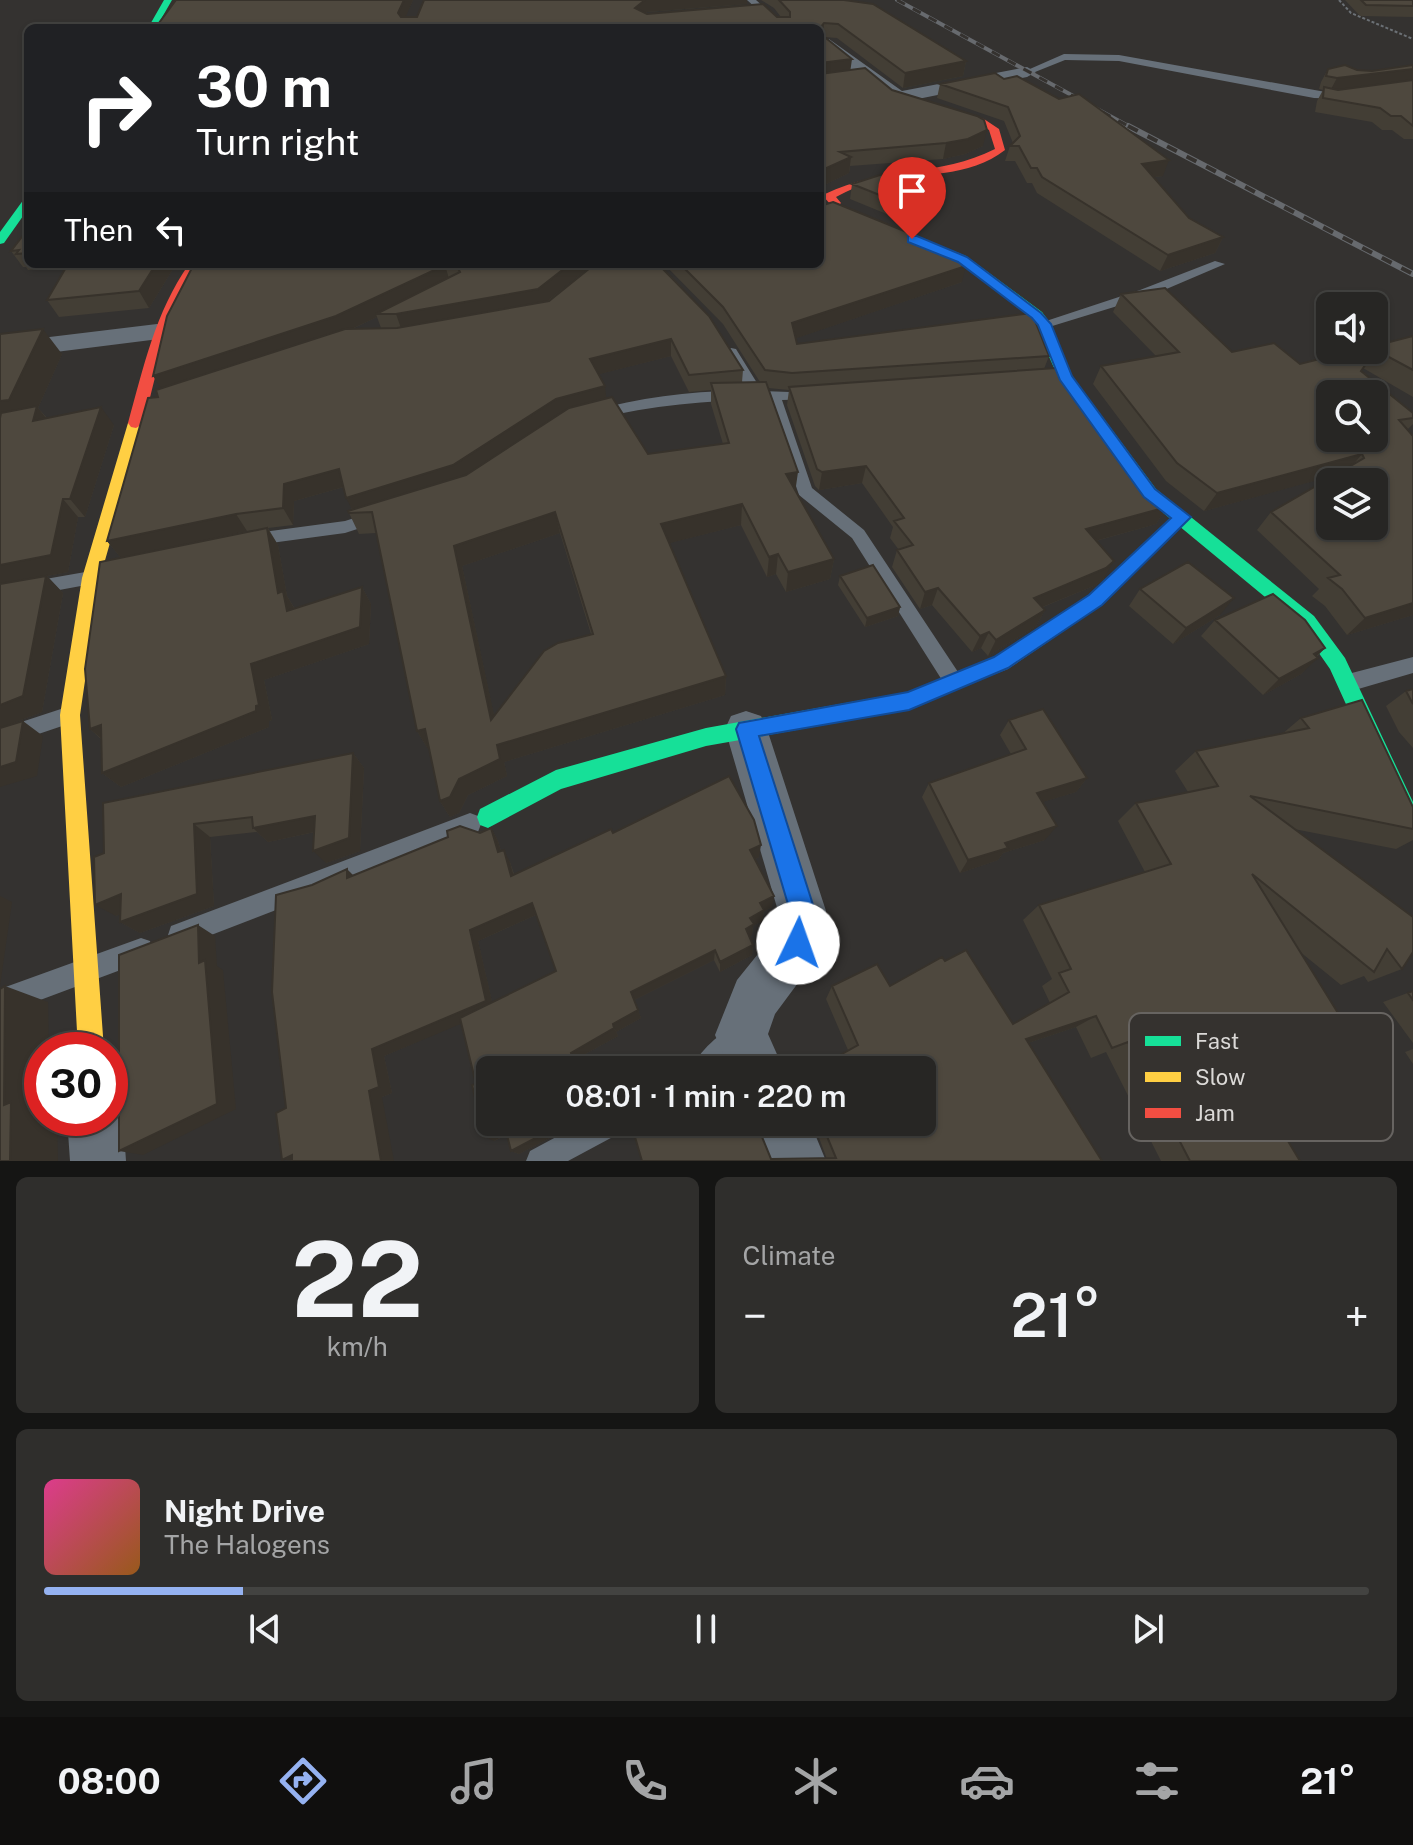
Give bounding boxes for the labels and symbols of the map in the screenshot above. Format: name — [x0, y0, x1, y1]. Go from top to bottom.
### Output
pin — [878, 157, 946, 239]
position arrow — [756, 901, 840, 985]
legend — [1129, 1013, 1393, 1141]
text: Fast — [1195, 1028, 1239, 1054]
speed limit sign: 30 — [24, 1032, 128, 1136]
text: Slow — [1195, 1064, 1245, 1090]
text: Jam — [1195, 1100, 1235, 1126]

